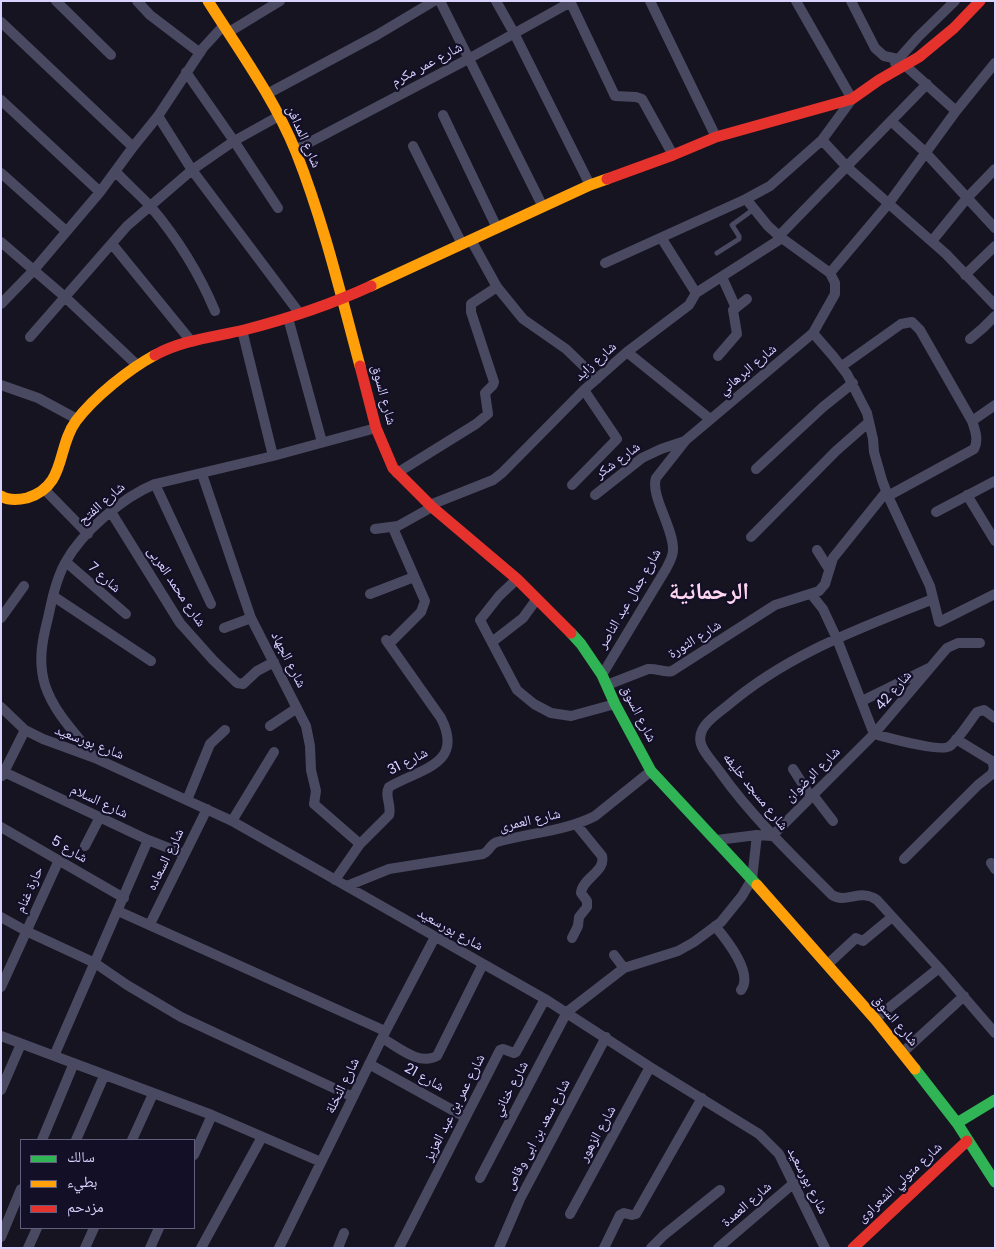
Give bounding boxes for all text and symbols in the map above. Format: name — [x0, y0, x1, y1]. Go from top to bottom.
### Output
street label: شارع عمر مكرم — [389, 39, 465, 91]
street label: شارع المدافن — [282, 103, 324, 171]
street label: شارع زايد — [572, 339, 620, 385]
street label: شارع البرهاني — [716, 341, 780, 399]
street label: شارع السوق — [367, 363, 399, 427]
street label: شارع شكر — [592, 439, 644, 483]
street label: شارع الفتح — [75, 479, 129, 529]
street label: شارع محمد العربى — [143, 544, 209, 630]
street label: شارع جمال عبد الناصر — [595, 546, 665, 652]
street label: شارع 7 — [84, 559, 124, 597]
district label: الرحمانية — [669, 579, 749, 607]
street label: شارع الثورة — [665, 617, 725, 663]
street label: شارع الجهاد — [267, 629, 309, 691]
street label: شارع 42 — [872, 668, 916, 714]
street label: شارع السوق — [617, 683, 659, 745]
street label: شارع بورسعيد — [52, 722, 126, 764]
street label: شارع الرضوان — [782, 744, 844, 806]
street label: شارع 31 — [385, 745, 431, 779]
street label: شارع مسجد خليفه — [719, 750, 791, 834]
street label: شارع السلام — [68, 781, 130, 823]
street label: شارع العمرى — [498, 806, 562, 836]
street label: شارع السعاده — [144, 826, 188, 894]
street label: شارع 5 — [48, 833, 90, 867]
street label: حارة غنام — [12, 864, 48, 916]
street label: شارع بورسعيد — [414, 905, 486, 955]
street label: شارع السوق — [869, 992, 921, 1050]
street label: شارع عمر بن عبد العزيز — [421, 1052, 489, 1164]
street label: شارع النخلة — [322, 1055, 364, 1117]
street label: شارع خناني — [489, 1058, 533, 1120]
street label: شارع 21 — [401, 1060, 447, 1096]
street label: شارع سعد بن ابى وقاص — [502, 1077, 574, 1193]
street label: شارع الزهور — [576, 1103, 620, 1165]
legend — [20, 1139, 195, 1229]
street label: شارع متولي الشعراوى — [854, 1139, 946, 1227]
street label: شارع بورسعيد — [783, 1145, 831, 1217]
text: سالك — [67, 1146, 95, 1167]
text: بطيء — [67, 1171, 97, 1192]
street label: شارع العمدة — [719, 1179, 775, 1231]
text: مزدحم — [67, 1196, 104, 1217]

